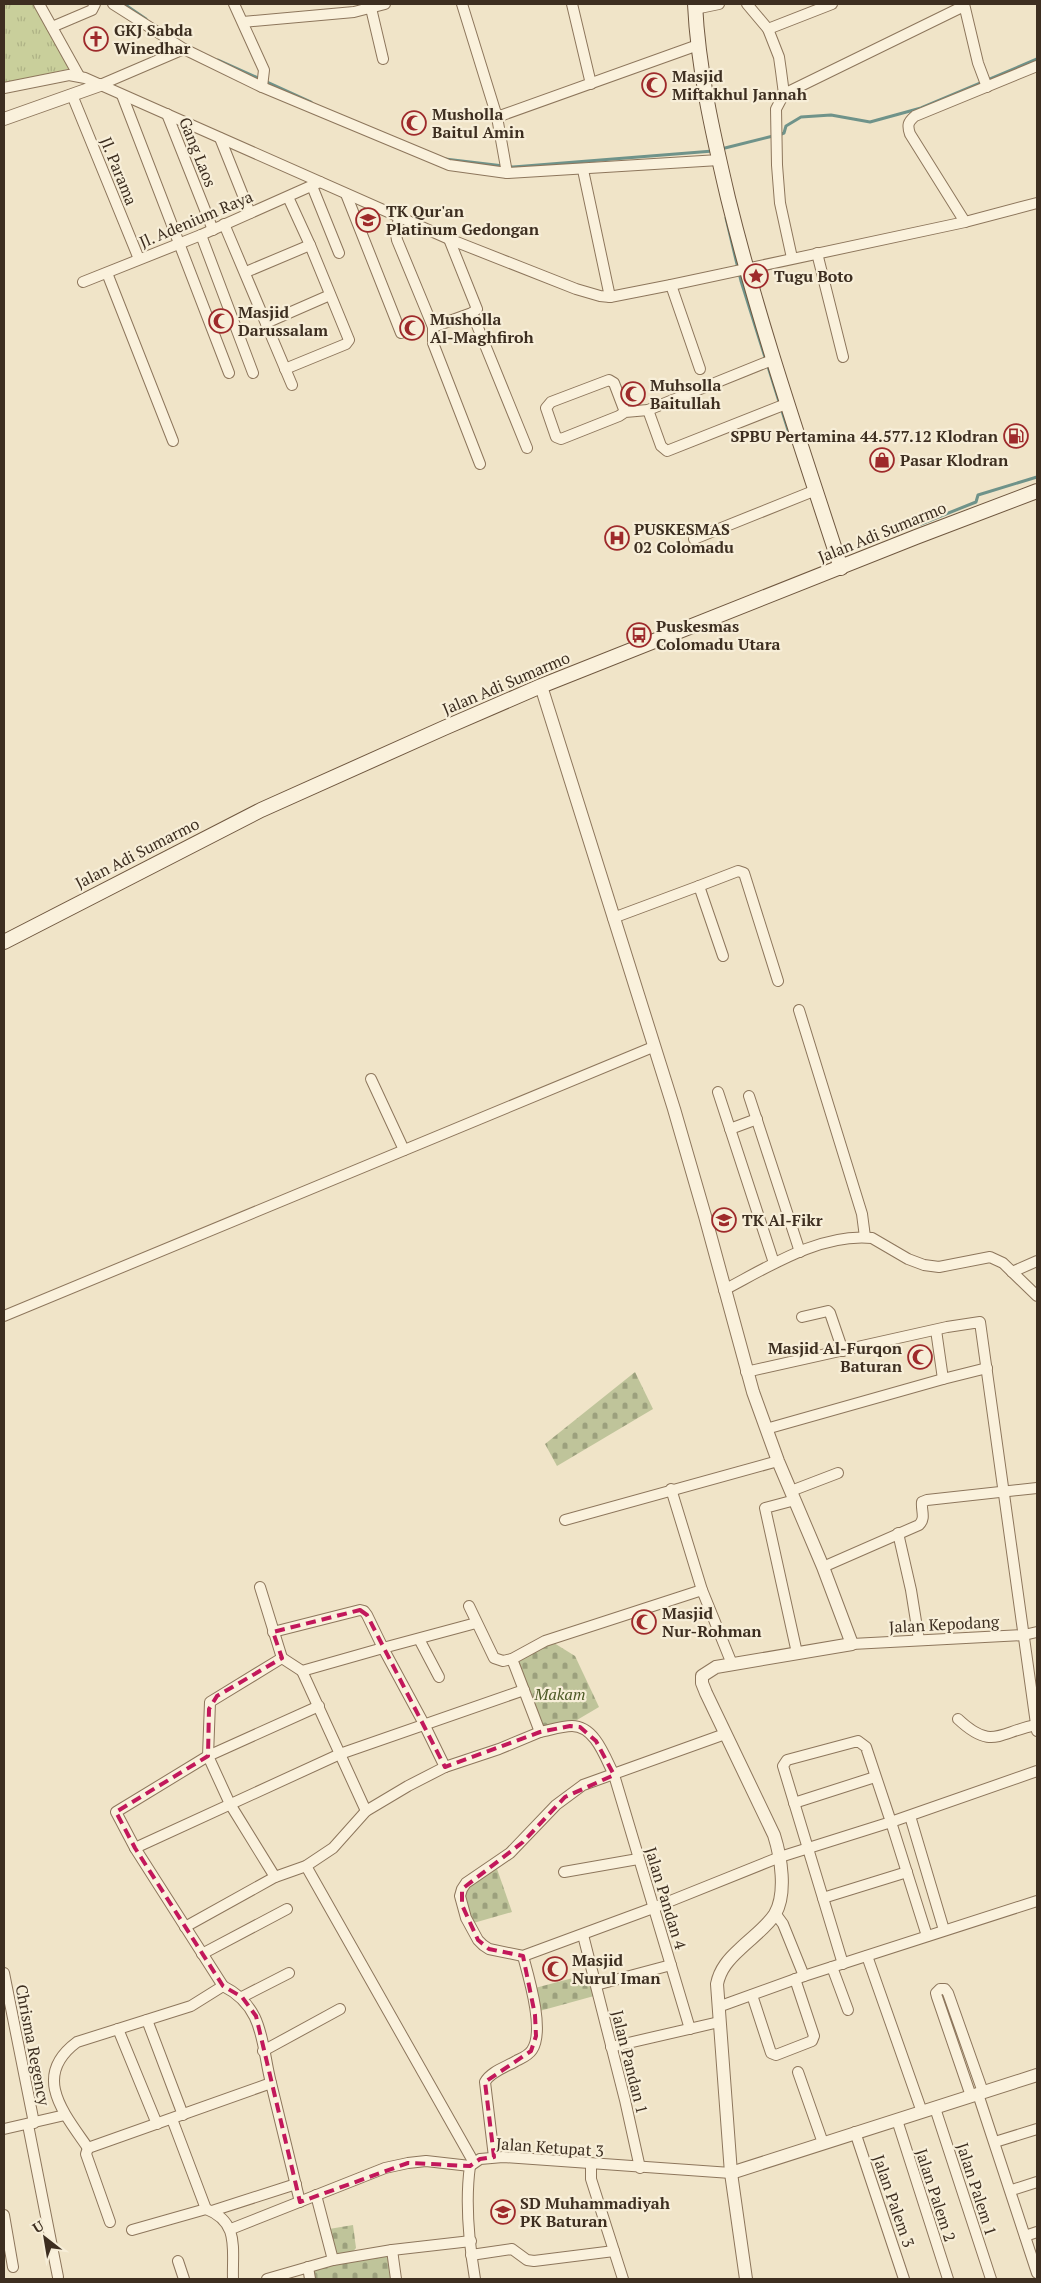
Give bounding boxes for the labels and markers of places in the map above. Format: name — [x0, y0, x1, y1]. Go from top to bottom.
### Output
place label: GKJ Sabda Winedhar — [114, 19, 193, 59]
church icon: GKJ Sabda Winedhar — [83, 26, 109, 52]
place label: Masjid Miftakhul Jannah — [672, 65, 808, 105]
mosque icon: Masjid Miftakhul Jannah — [641, 72, 667, 98]
place label: Musholla Baitul Amin — [432, 103, 525, 143]
mosque icon: Musholla Baitul Amin — [401, 110, 427, 136]
place label: TK Qur'an Platinum Gedongan — [386, 200, 540, 240]
school or university icon: TK Qur'an Platinum Gedongan — [355, 207, 381, 233]
place icon: Tugu Boto — [743, 263, 769, 289]
place label: Tugu Boto — [774, 265, 854, 287]
place label: Masjid Darussalam — [238, 301, 328, 341]
mosque icon: Masjid Darussalam — [208, 308, 234, 334]
place label: Musholla Al-Maghfiroh — [430, 308, 535, 348]
mosque icon: Musholla Al-Maghfiroh — [399, 315, 425, 341]
place label: Muhsolla Baitullah — [650, 374, 721, 414]
mosque icon: Muhsolla Baitullah — [620, 381, 646, 407]
fuel station icon: SPBU Pertamina 44.577.12 Klodran — [1003, 423, 1029, 449]
place label: SPBU Pertamina 44.577.12 Klodran — [730, 425, 999, 447]
shop icon: Pasar Klodran — [869, 447, 895, 473]
place label: Pasar Klodran — [900, 449, 1009, 471]
place label: PUSKESMAS 02 Colomadu — [634, 518, 734, 558]
hospital icon: PUSKESMAS 02 Colomadu — [604, 525, 630, 551]
place label: Puskesmas Colomadu Utara — [656, 615, 781, 655]
bus stop icon: Puskesmas Colomadu Utara — [626, 622, 652, 648]
school or university icon: TK Al-Fikr — [711, 1207, 737, 1233]
place label: TK Al-Fikr — [742, 1209, 823, 1231]
place label: Masjid Al-Furqon Baturan — [768, 1337, 903, 1377]
mosque icon: Masjid Al-Furqon Baturan — [907, 1344, 933, 1370]
place label: Masjid Nur-Rohman — [662, 1602, 762, 1642]
mosque icon: Masjid Nur-Rohman — [631, 1609, 657, 1635]
place label: Masjid Nurul Iman — [572, 1949, 661, 1989]
mosque icon: Masjid Nurul Iman — [542, 1956, 568, 1982]
place label: SD Muhammadiyah PK Baturan — [520, 2192, 671, 2232]
school or university icon: SD Muhammadiyah PK Baturan — [490, 2199, 516, 2225]

